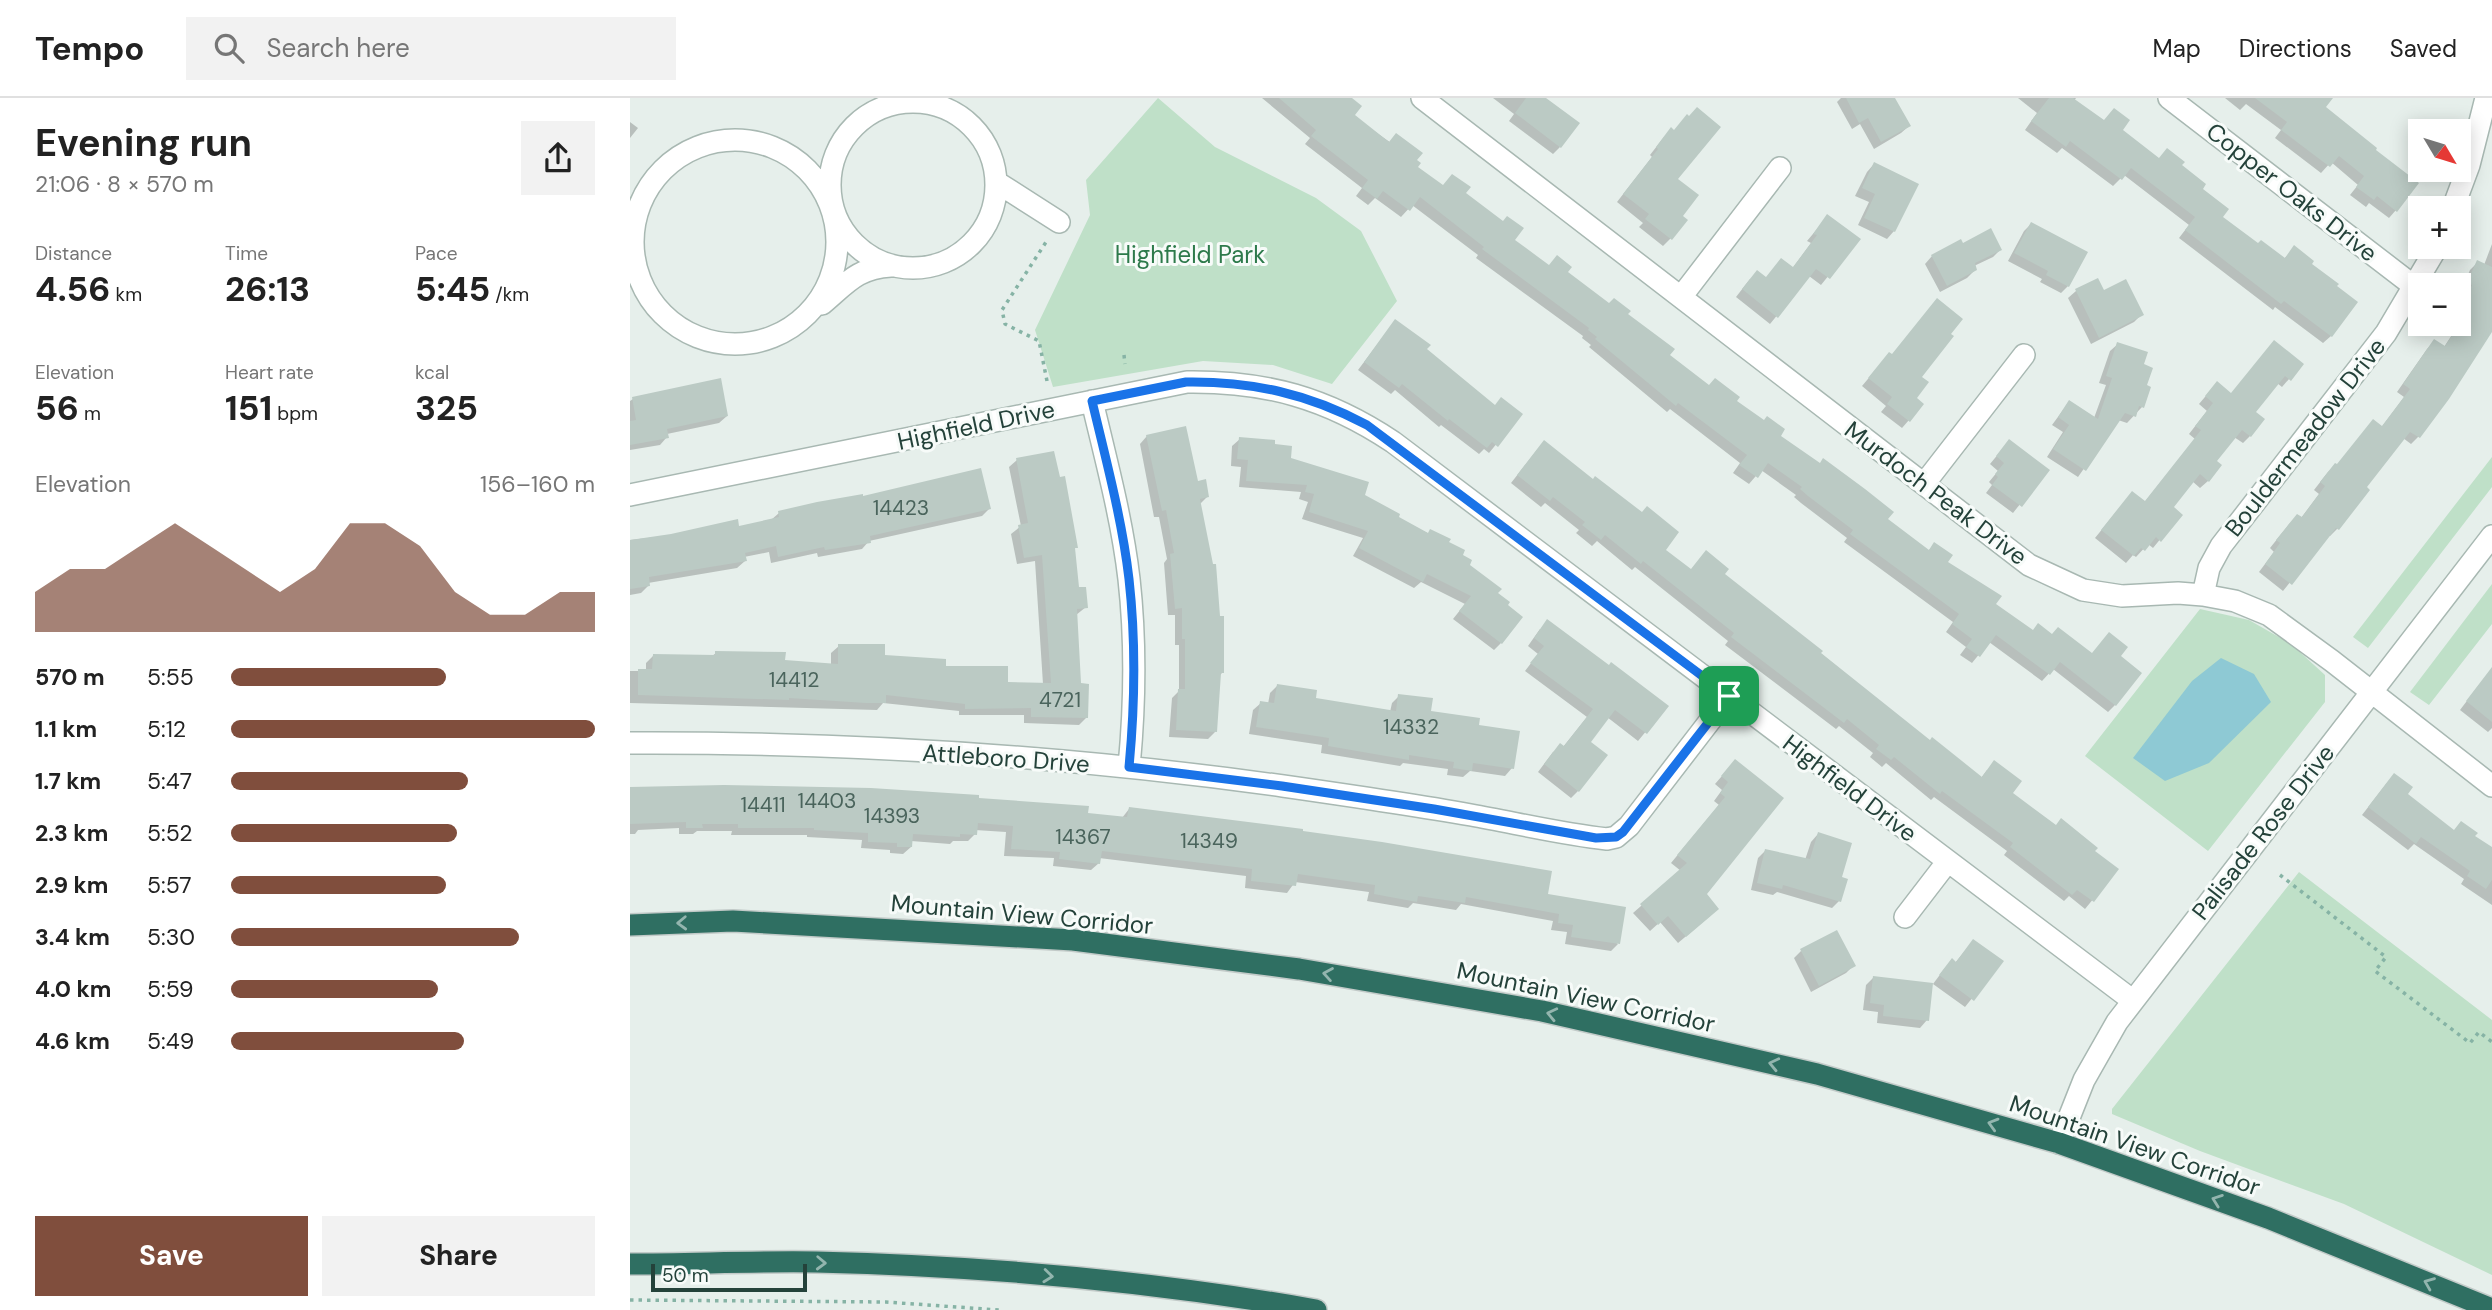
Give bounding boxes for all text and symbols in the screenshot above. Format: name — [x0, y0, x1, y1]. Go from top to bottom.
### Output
search box — [186, 17, 676, 80]
text: Tempo — [35, 27, 144, 70]
icon: search — [210, 29, 248, 67]
text: Search here — [266, 31, 410, 65]
text: Map — [2153, 33, 2201, 64]
text: Directions — [2239, 33, 2352, 64]
text: Saved — [2390, 33, 2457, 64]
street label: Copper Oaks Drive — [2200, 116, 2384, 268]
text: Evening run — [35, 118, 252, 168]
north arrow — [2408, 119, 2471, 182]
map controls — [2408, 119, 2471, 336]
button: share — [521, 121, 595, 195]
text: 21:06 · 8 × 570 m — [35, 169, 214, 199]
button: + — [2408, 196, 2471, 259]
park label: Highfield Park — [1115, 239, 1265, 270]
text: Distance — [35, 241, 112, 266]
text: Time — [225, 241, 268, 266]
text: Pace — [415, 241, 458, 266]
text: 4.56 — [35, 266, 111, 312]
text: 26:13 — [225, 266, 310, 312]
text: 5:45 — [415, 266, 490, 312]
button: − — [2408, 273, 2471, 336]
text: km — [111, 282, 142, 307]
text: /km — [490, 282, 529, 307]
street label: Bouldermeadow Drive — [2218, 331, 2392, 543]
text: Elevation — [35, 360, 114, 385]
text: Heart rate — [225, 360, 314, 385]
text: kcal — [415, 360, 449, 385]
text: 56 — [35, 385, 79, 431]
text: 151 — [225, 385, 272, 431]
text: 325 — [415, 385, 478, 431]
street label: Highfield Drive — [894, 393, 1058, 457]
text: m — [79, 401, 101, 426]
text: bpm — [272, 401, 318, 426]
street label: Murdoch Peak Drive — [1839, 414, 2033, 572]
text: Elevation — [35, 469, 131, 499]
text: 156–160 m — [480, 469, 595, 499]
house number: 14423 — [873, 494, 929, 522]
text: 570 m — [35, 662, 105, 692]
text: 5:55 — [147, 662, 194, 692]
house number: 14412 — [769, 666, 819, 694]
pin — [1699, 666, 1759, 726]
icon: arrive — [1710, 677, 1748, 715]
house number: 4721 — [1039, 686, 1081, 714]
house number: 14332 — [1383, 713, 1439, 741]
text: 1.1 km — [35, 714, 97, 744]
text: 5:12 — [147, 714, 186, 744]
street label: Highfield Drive — [1777, 727, 1923, 849]
street label: Attleboro Drive — [921, 737, 1091, 779]
street label: Palisade Rose Drive — [2185, 738, 2341, 926]
text: 1.7 km — [35, 766, 101, 796]
text: 5:47 — [147, 766, 192, 796]
house number: 14403 — [798, 787, 856, 815]
house number: 14411 — [740, 791, 786, 819]
house number: 14393 — [864, 802, 920, 830]
text: 2.3 km — [35, 818, 108, 848]
text: 5:52 — [147, 818, 193, 848]
house number: 14367 — [1055, 823, 1111, 851]
house number: 14349 — [1180, 827, 1238, 855]
text: 2.9 km — [35, 870, 108, 900]
text: 5:57 — [147, 870, 192, 900]
street label: Mountain View Corridor — [890, 887, 1155, 941]
one-way arrow — [676, 915, 687, 930]
text: 3.4 km — [35, 922, 110, 952]
text: 5:30 — [147, 922, 195, 952]
street label: Mountain View Corridor — [1454, 954, 1718, 1040]
one-way arrow — [1322, 967, 1334, 982]
text: 4.0 km — [35, 974, 111, 1004]
text: 5:59 — [147, 974, 193, 1004]
one-way arrow — [1546, 1007, 1558, 1022]
text: 4.6 km — [35, 1026, 110, 1056]
text: 5:49 — [147, 1026, 194, 1056]
one-way arrow — [1768, 1058, 1780, 1072]
street label: Mountain View Corridor — [2006, 1088, 2265, 1203]
one-way arrow — [1987, 1118, 1999, 1133]
one-way arrow — [2212, 1194, 2224, 1208]
button: Save — [35, 1216, 308, 1296]
button: Share — [322, 1216, 595, 1296]
one-way arrow — [815, 1255, 826, 1270]
scale bar — [651, 1261, 807, 1293]
text: 50 m — [662, 1263, 709, 1288]
one-way arrow — [1042, 1268, 1054, 1283]
one-way arrow — [2424, 1278, 2436, 1292]

